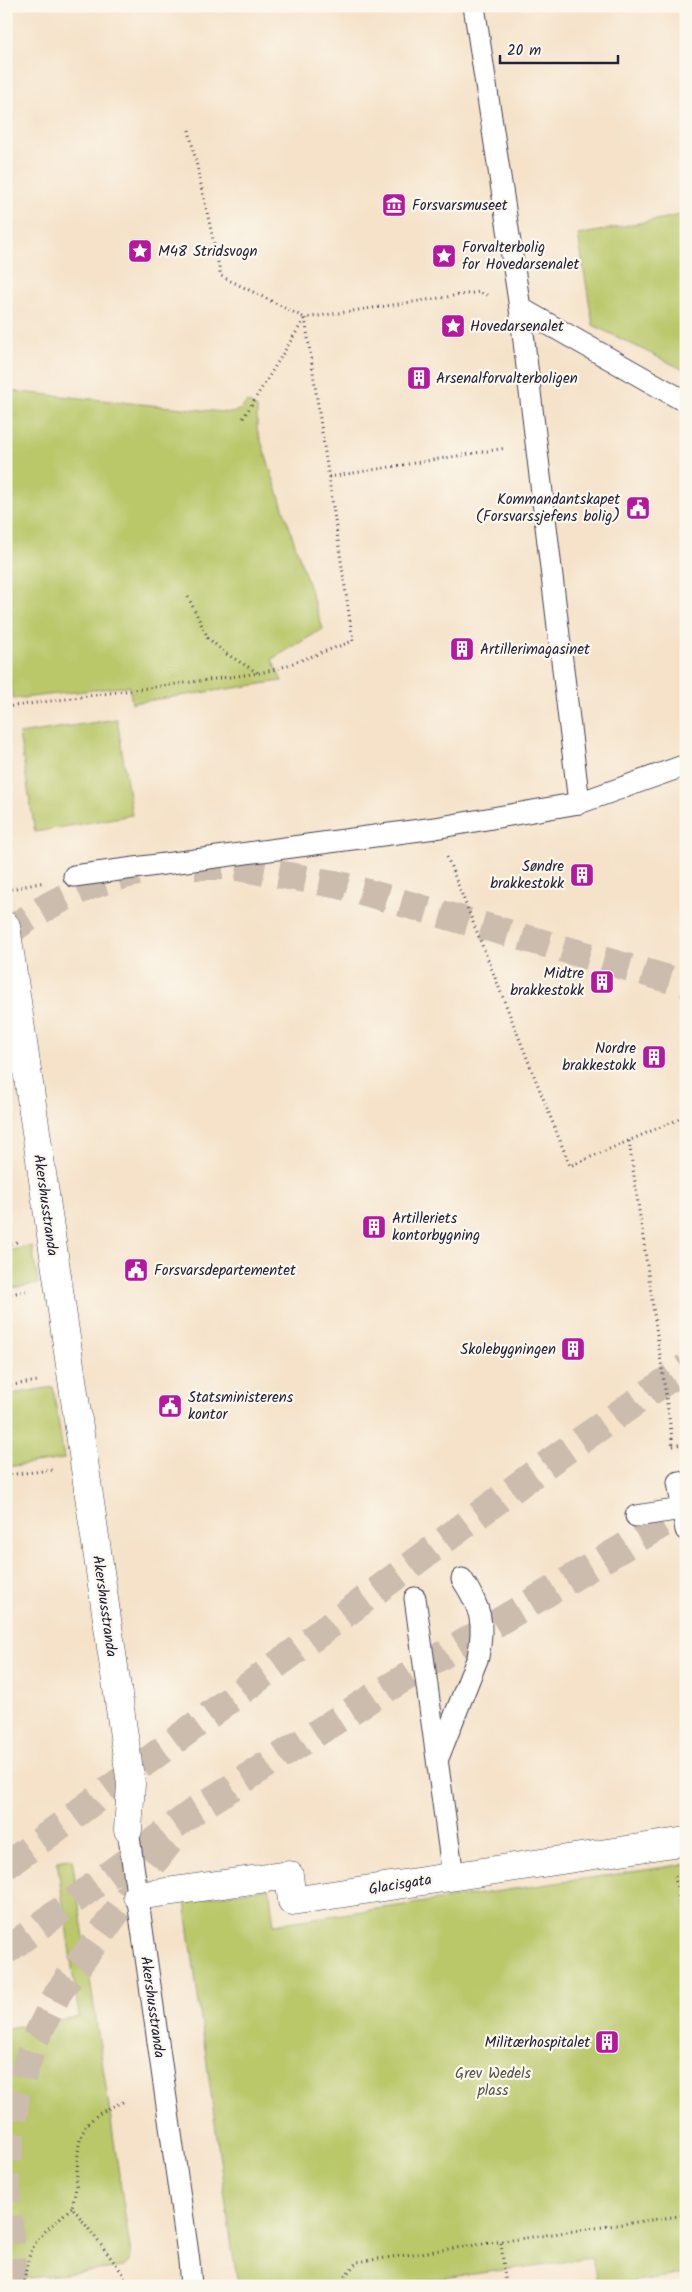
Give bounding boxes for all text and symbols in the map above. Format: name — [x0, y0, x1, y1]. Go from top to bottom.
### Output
scale bar — [500, 32, 617, 64]
text: 20 m — [507, 39, 541, 63]
museum icon: Forsvarsmuseet — [381, 192, 407, 218]
place label: Forsvarsmuseet — [412, 194, 508, 218]
place label: Forvalterbolig for Hovedarsenalet — [462, 236, 579, 277]
place icon: M48 Stridsvogn — [127, 238, 153, 264]
place label: M48 Stridsvogn — [158, 240, 258, 264]
place icon: Forvalterbolig for Hovedarsenalet — [431, 243, 457, 269]
place icon: Hovedarsenalet — [440, 313, 466, 339]
place label: Hovedarsenalet — [470, 315, 564, 339]
building icon: Arsenalforvalterboligen — [406, 365, 432, 391]
place label: Arsenalforvalterboligen — [436, 367, 578, 391]
place label: Kommandantskapet (Forsvarssjefens bolig) — [476, 488, 620, 529]
public building icon: Kommandantskapet (Forsvarssjefens bolig) — [625, 495, 651, 521]
building icon: Artillerimagasinet — [449, 636, 475, 662]
place label: Artillerimagasinet — [480, 638, 590, 662]
place label: Søndre brakkestokk — [490, 855, 565, 896]
building icon: Søndre brakkestokk — [569, 862, 595, 888]
place label: Midtre brakkestokk — [510, 962, 585, 1003]
building icon: Midtre brakkestokk — [589, 969, 615, 995]
place label: Nordre brakkestokk — [562, 1037, 637, 1078]
building icon: Nordre brakkestokk — [641, 1044, 667, 1070]
street label: Akershusstranda — [26, 1153, 64, 1258]
place label: Artilleriets kontorbygning — [392, 1207, 480, 1248]
building icon: Artilleriets kontorbygning — [361, 1214, 387, 1240]
public building icon: Forsvarsdepartementet — [123, 1257, 149, 1283]
place label: Forsvarsdepartementet — [154, 1259, 296, 1283]
building icon: Skolebygningen — [560, 1336, 586, 1362]
place label: Skolebygningen — [460, 1338, 556, 1362]
place label: Statsministerens kontor — [188, 1386, 294, 1427]
public building icon: Statsministerens kontor — [157, 1393, 183, 1419]
street label: Akershusstranda — [85, 1554, 123, 1659]
street label: Glacisgata — [367, 1868, 433, 1902]
street label: Akershusstranda — [133, 1955, 171, 2060]
building icon: Militærhospitalet — [594, 2029, 620, 2055]
place label: Militærhospitalet — [484, 2031, 590, 2055]
park label: Grev Wedels plass — [455, 2062, 532, 2103]

